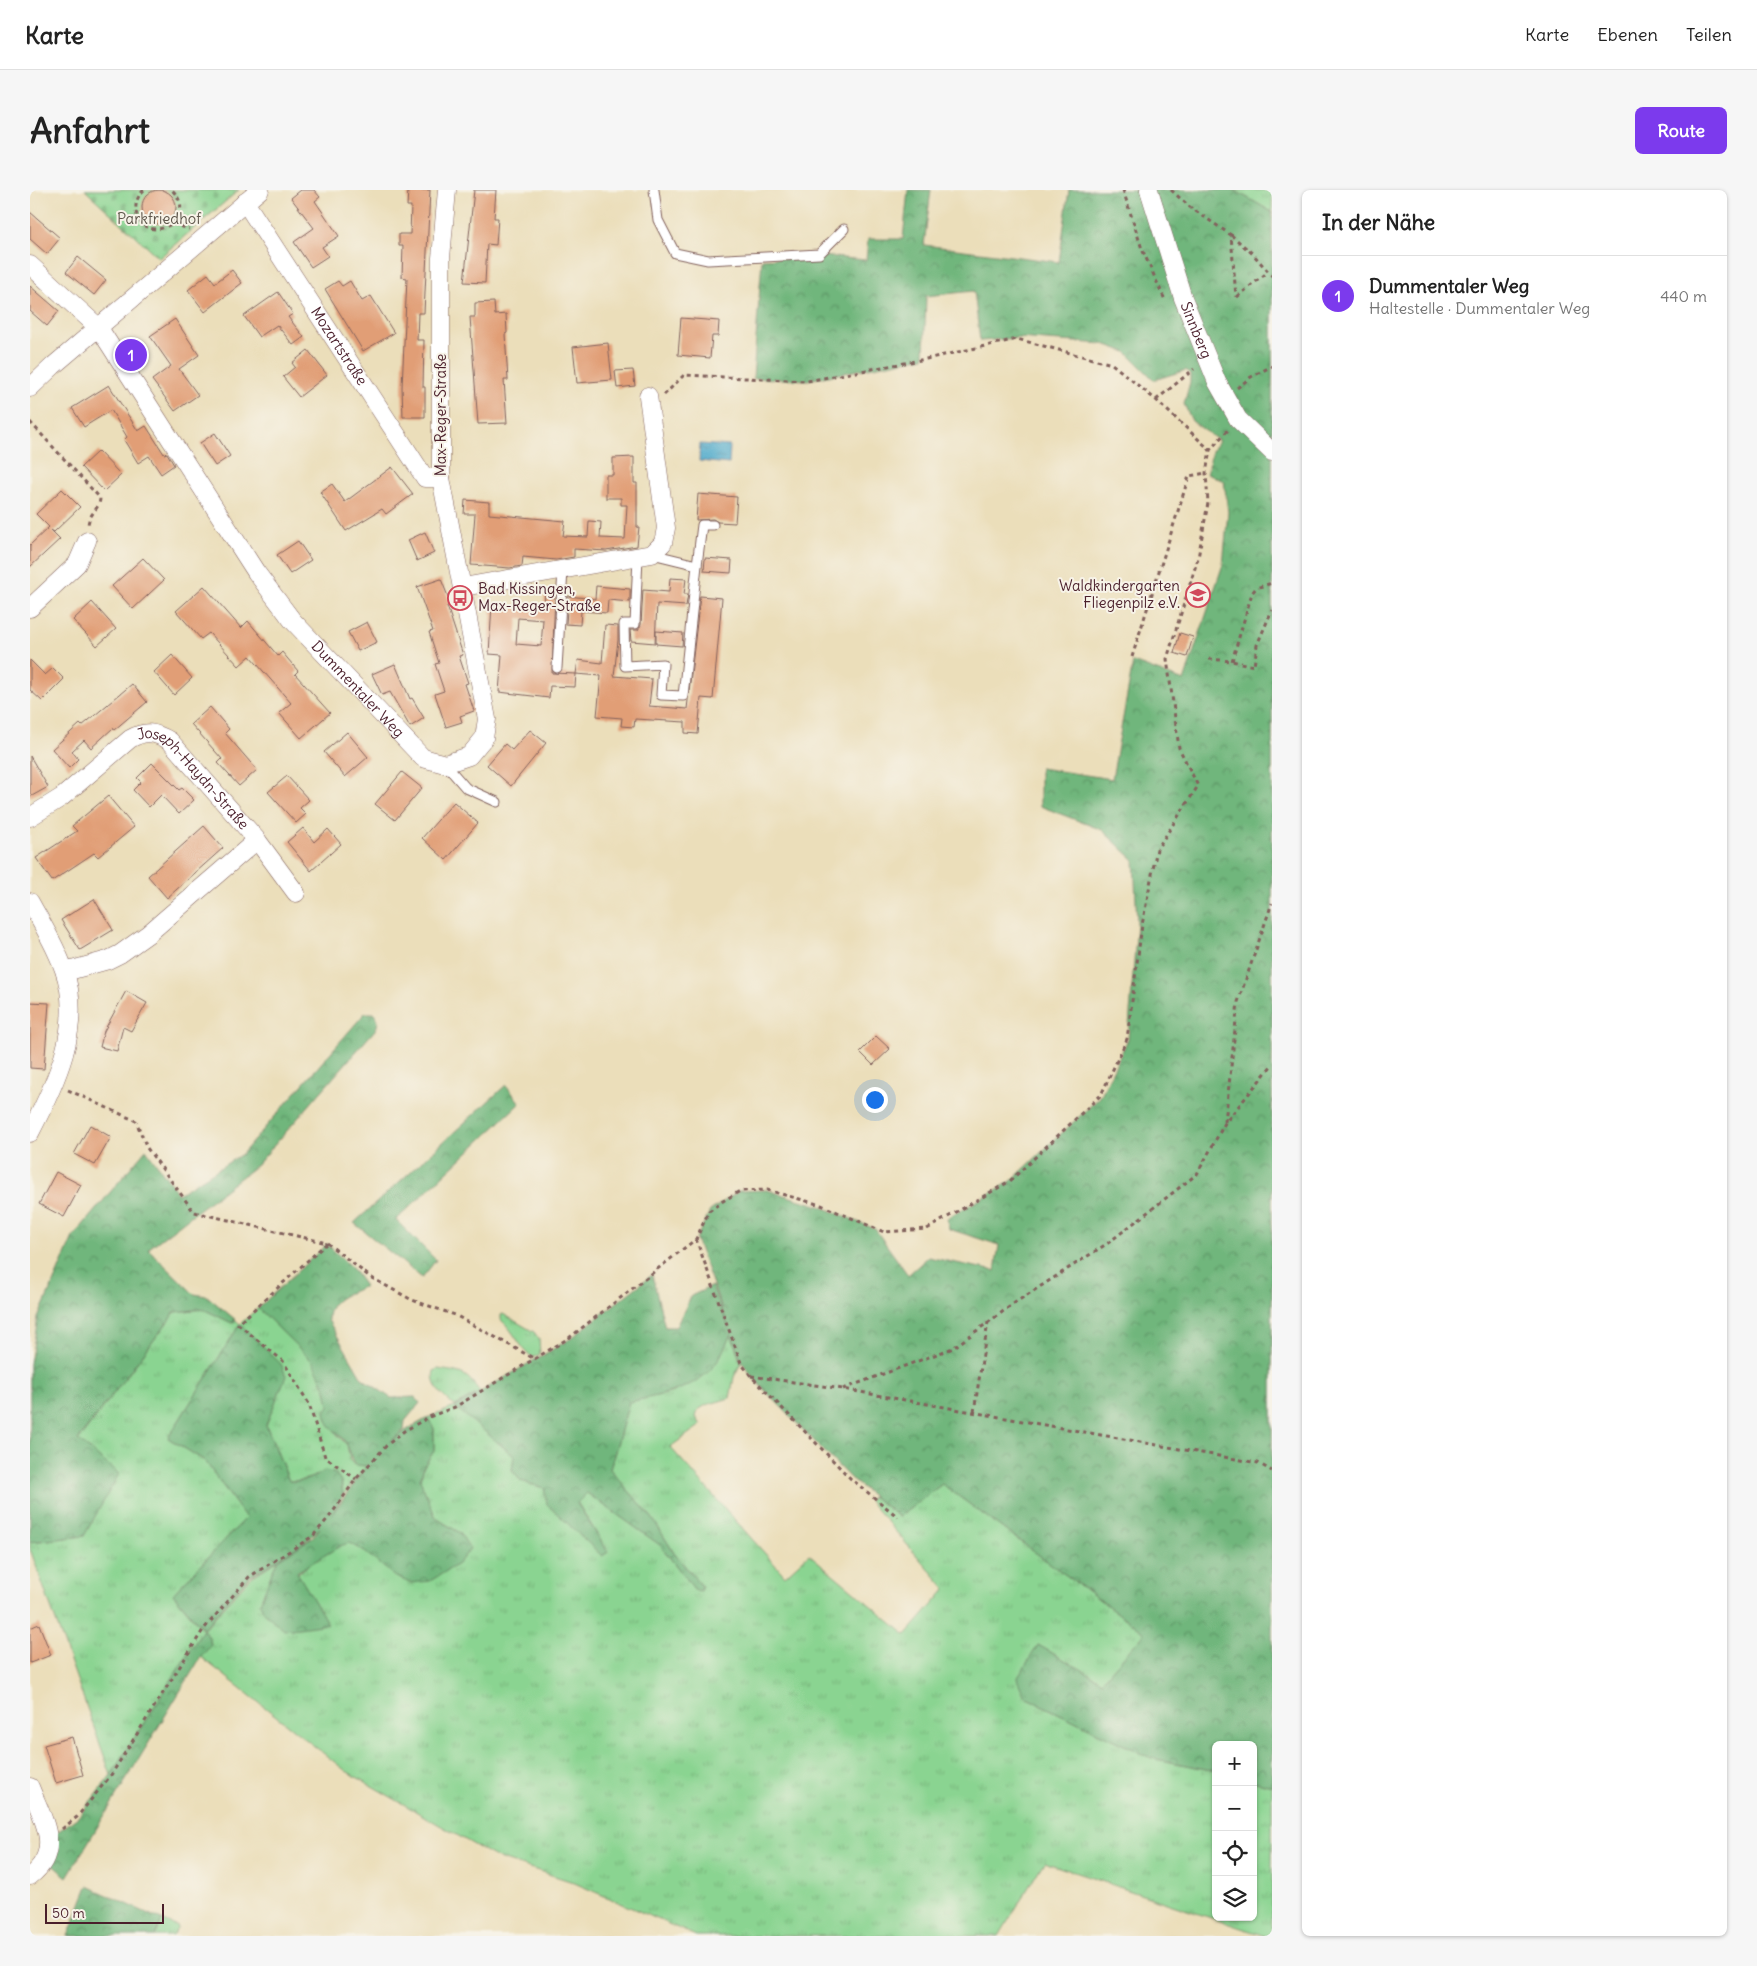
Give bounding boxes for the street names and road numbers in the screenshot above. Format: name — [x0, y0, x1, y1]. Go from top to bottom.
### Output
street label: Sinnberg — [1176, 299, 1217, 361]
street label: Mozartstraße — [307, 303, 372, 389]
street label: Max-Reger-Straße — [431, 354, 450, 476]
street label: Dummentaler Weg — [308, 636, 409, 741]
street label: Joseph-Haydn-Straße — [135, 723, 253, 833]

